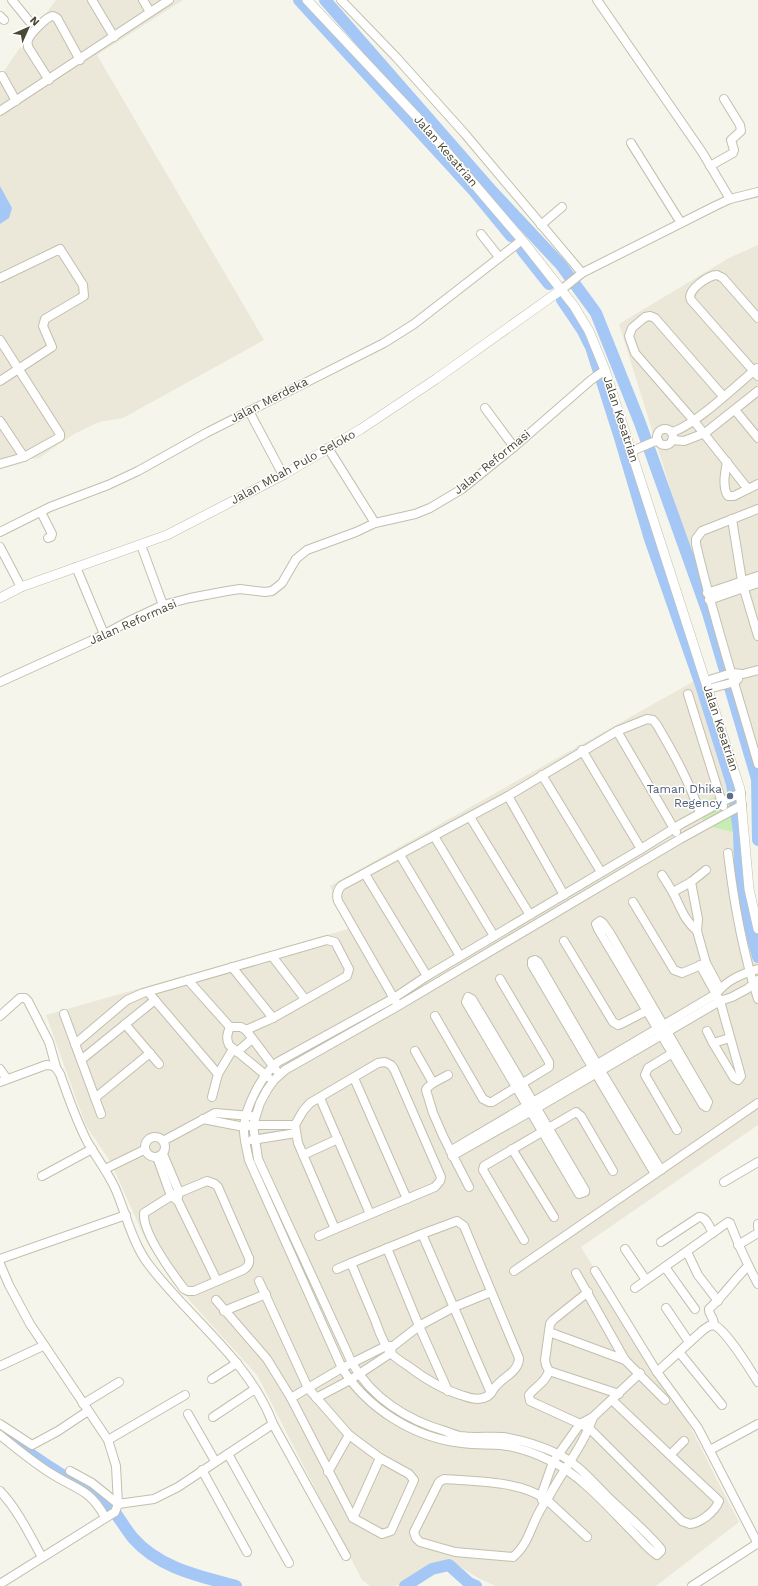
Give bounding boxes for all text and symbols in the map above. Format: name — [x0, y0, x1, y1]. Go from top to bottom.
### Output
north arrow — [8, 8, 48, 48]
text: N — [27, 14, 42, 29]
street label: Jalan Kesatrian — [411, 112, 481, 190]
street label: Jalan Merdeka — [228, 374, 310, 426]
street label: Jalan Kesatrian — [600, 374, 642, 464]
street label: Jalan Mbah Pulo Seloko — [228, 427, 358, 507]
street label: Jalan Reformasi — [451, 427, 533, 497]
street label: Jalan Reformasi — [87, 596, 179, 648]
street label: Jalan Kesatrian — [700, 683, 742, 773]
place label: Taman Dhika Regency — [647, 782, 723, 810]
marker: Taman Dhika Regency — [725, 791, 735, 801]

